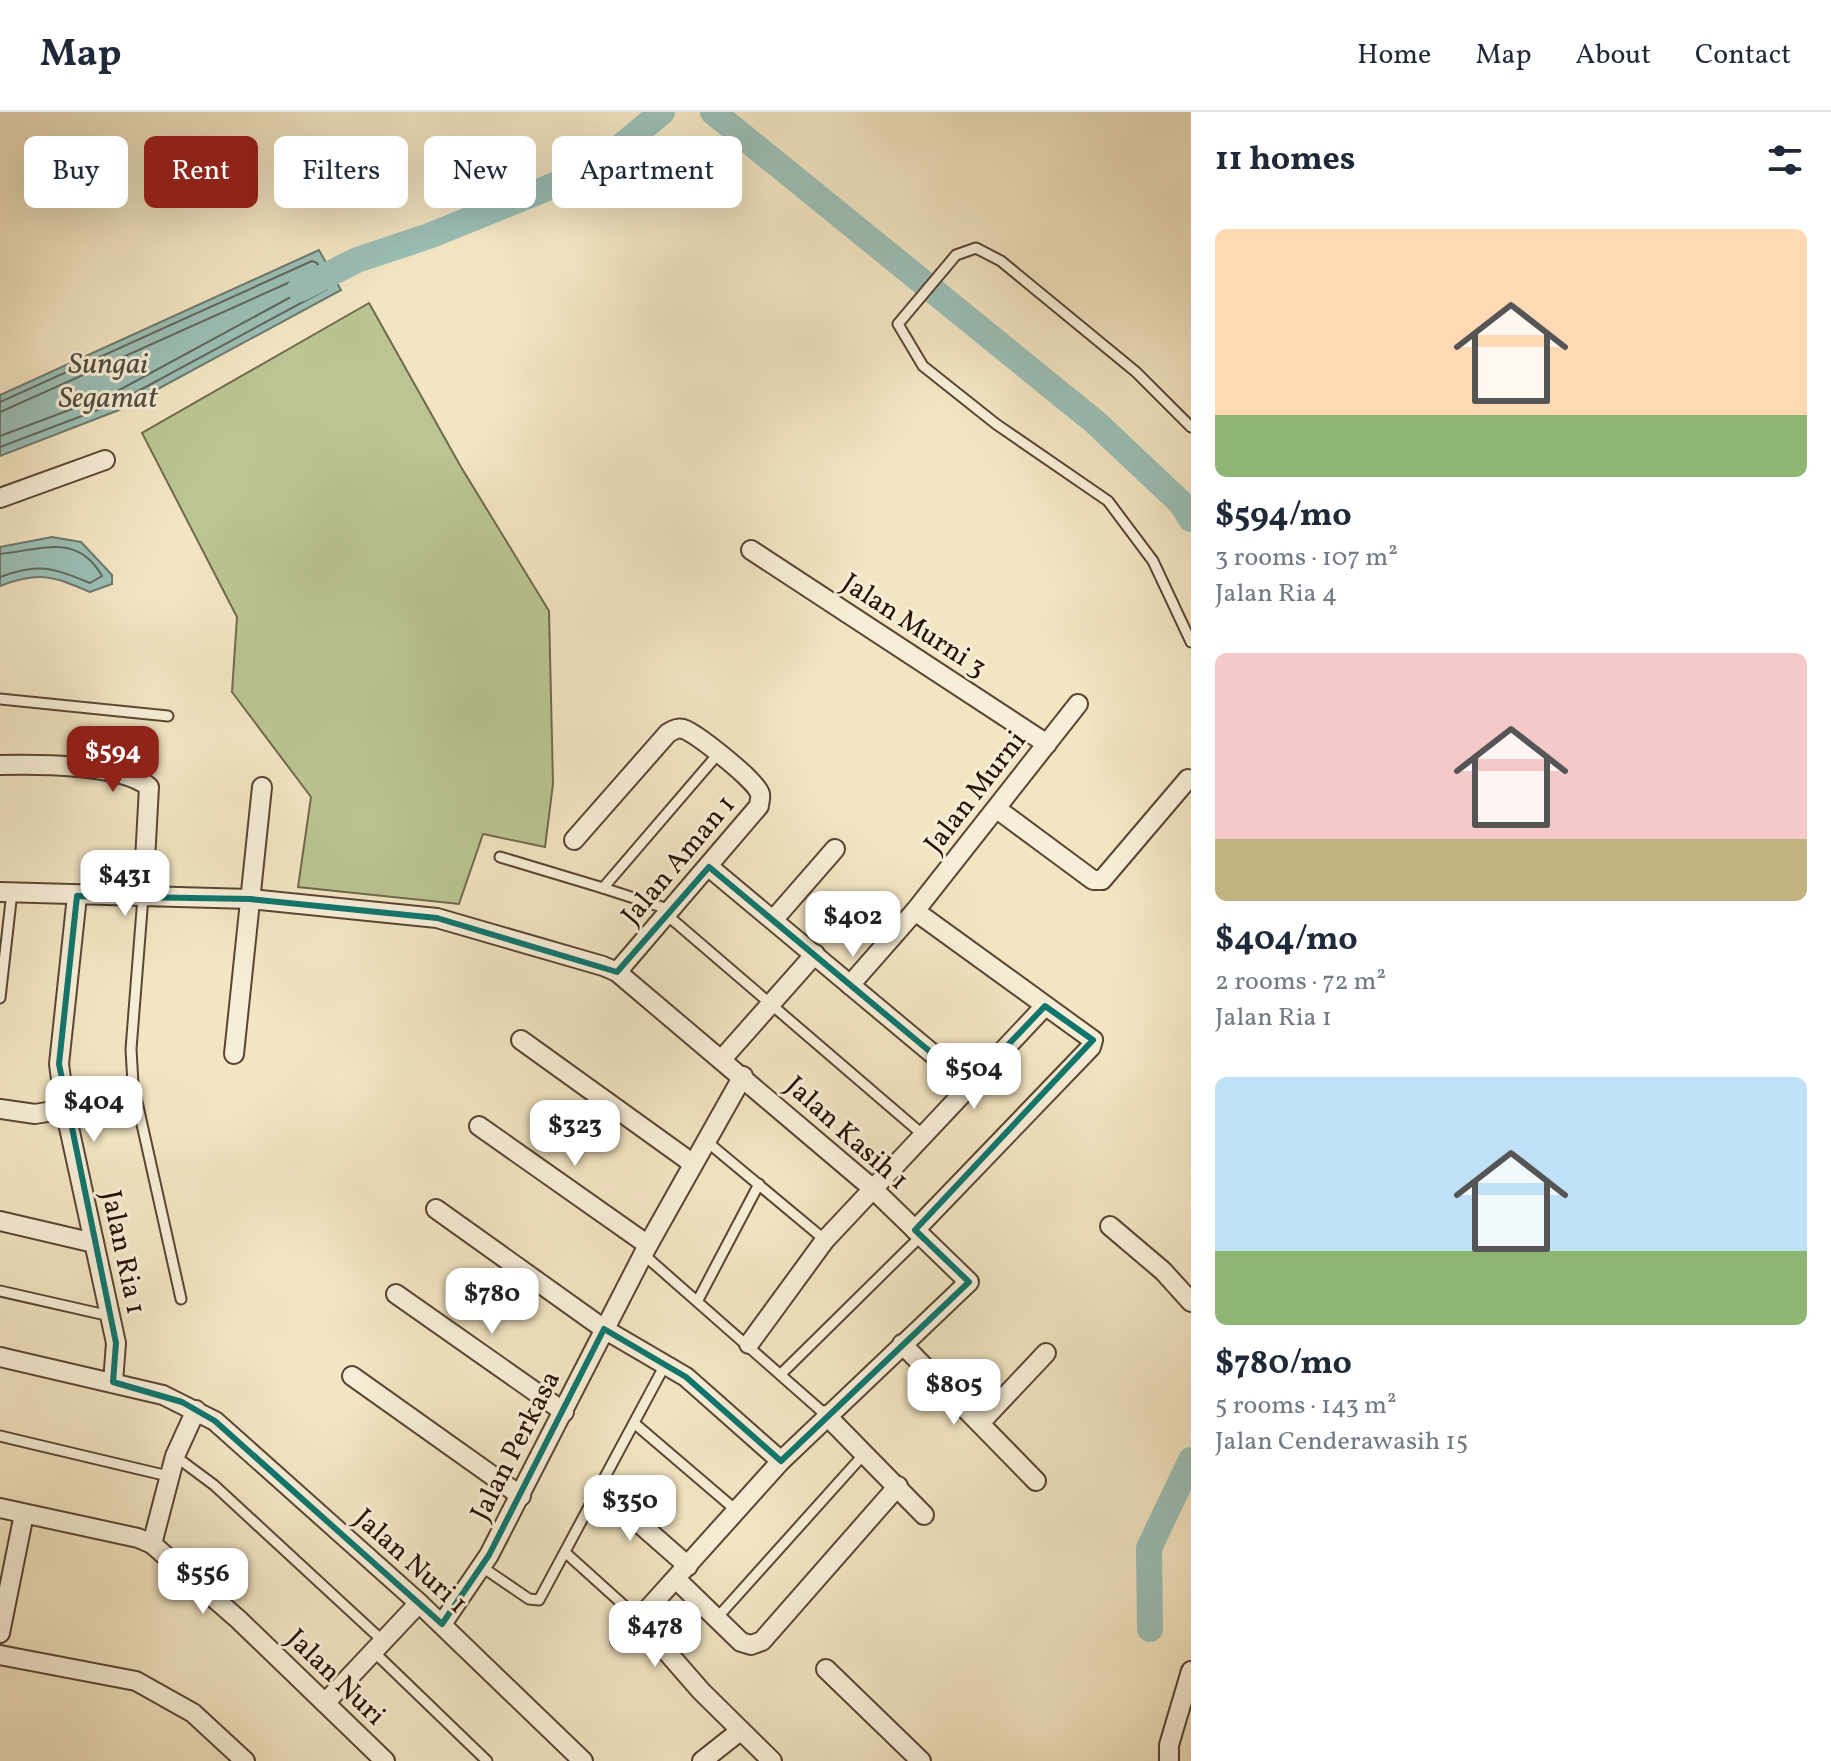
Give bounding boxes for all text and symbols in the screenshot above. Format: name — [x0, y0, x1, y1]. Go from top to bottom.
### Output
text: Map — [40, 29, 121, 82]
text: Home — [1357, 36, 1431, 75]
text: Map — [1475, 36, 1531, 75]
text: About — [1575, 36, 1651, 75]
text: Contact — [1695, 36, 1791, 75]
chip: Buy — [24, 136, 128, 208]
chip: Rent — [144, 136, 258, 208]
chip: Filters — [274, 136, 408, 208]
chip: New — [424, 136, 536, 208]
chip: Apartment — [552, 136, 742, 208]
text: 11 homes — [1215, 137, 1355, 184]
icon: filters — [1763, 138, 1807, 182]
icon: home — [1439, 281, 1583, 425]
water label: Sungai Segamat — [58, 344, 159, 420]
text: $594/mo — [1215, 493, 1352, 540]
text: 3 rooms · 107 m² — [1215, 540, 1398, 576]
street label: Jalan Murni 3 — [833, 565, 994, 688]
text: Jalan Ria 4 — [1215, 576, 1337, 612]
icon: home — [1439, 705, 1583, 849]
street label: Jalan Murni — [916, 723, 1036, 862]
pin: $594 — [66, 726, 160, 794]
text: $594 — [85, 734, 141, 770]
street label: Jalan Aman 1 — [613, 787, 745, 934]
pin: $431 — [78, 850, 172, 918]
text: $431 — [98, 858, 152, 894]
pin: $402 — [806, 891, 900, 959]
text: $402 — [823, 899, 883, 935]
text: $404/mo — [1215, 917, 1358, 964]
text: 2 rooms · 72 m² — [1215, 964, 1386, 1000]
text: Jalan Ria 1 — [1215, 1000, 1332, 1036]
pin: $504 — [927, 1043, 1021, 1111]
text: $504 — [945, 1051, 1003, 1087]
street label: Jalan Kasih 1 — [776, 1068, 917, 1200]
pin: $404 — [47, 1076, 141, 1144]
text: $404 — [63, 1084, 125, 1120]
pin: $323 — [528, 1100, 622, 1168]
text: $323 — [548, 1108, 602, 1144]
icon: home — [1439, 1129, 1583, 1273]
street label: Jalan Ria 1 — [90, 1187, 155, 1318]
pin: $780 — [445, 1268, 539, 1336]
text: $780 — [464, 1276, 520, 1312]
text: $780/mo — [1215, 1341, 1352, 1388]
pin: $805 — [907, 1359, 1001, 1427]
street label: Jalan Perkasa — [462, 1364, 571, 1528]
text: $805 — [925, 1367, 983, 1403]
text: 5 rooms · 143 m² — [1215, 1388, 1397, 1424]
text: Jalan Cenderawasih 15 — [1215, 1424, 1468, 1460]
pin: $350 — [583, 1475, 677, 1543]
text: $350 — [602, 1483, 658, 1519]
street label: Jalan Nuri 1 — [345, 1500, 476, 1624]
pin: $556 — [156, 1548, 250, 1616]
text: $556 — [176, 1556, 230, 1592]
pin: $478 — [608, 1601, 702, 1669]
text: $478 — [627, 1609, 683, 1645]
street label: Jalan Nuri — [277, 1621, 394, 1735]

